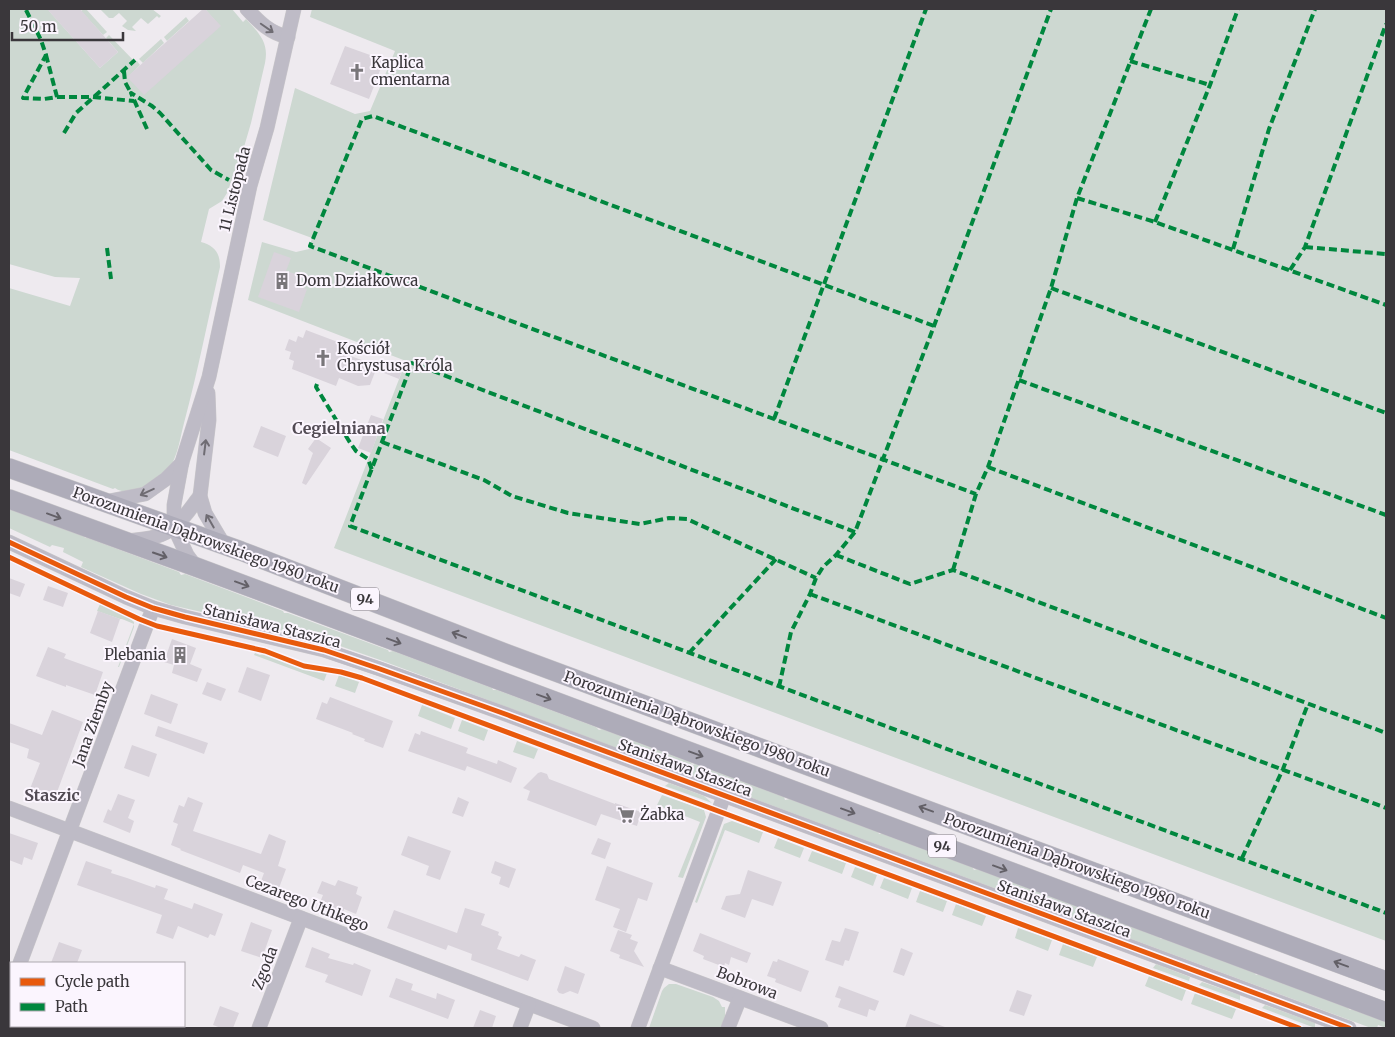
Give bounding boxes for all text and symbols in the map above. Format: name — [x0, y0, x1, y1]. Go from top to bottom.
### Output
scale bar — [12, 10, 124, 42]
text: 50 m — [20, 17, 57, 36]
one-way arrow — [260, 22, 273, 33]
place label: Kaplica cmentarna — [371, 53, 450, 89]
church icon: Kaplica cmentarna — [347, 62, 367, 82]
street label: 11 Listopada — [215, 144, 254, 233]
building icon: Dom Działkowca — [272, 271, 292, 291]
place label: Dom Działkowca — [296, 271, 418, 290]
place label: Kościół Chrystusa Króla — [337, 339, 453, 375]
church icon: Kościół Chrystusa Króla — [313, 348, 333, 368]
district label: Cegielniana — [292, 418, 386, 438]
one-way arrow — [200, 439, 210, 455]
street label: Porozumienia Dąbrowskiego 1980 roku — [70, 482, 342, 597]
one-way arrow — [140, 488, 155, 497]
one-way arrow — [46, 512, 62, 521]
one-way arrow — [204, 515, 214, 529]
one-way arrow — [152, 551, 167, 560]
one-way arrow — [234, 580, 249, 589]
road number: 94 — [351, 588, 379, 610]
street label: Stanisława Staszica — [201, 599, 343, 652]
one-way arrow — [452, 630, 467, 639]
one-way arrow — [386, 637, 401, 646]
place label: Plebania — [104, 645, 166, 664]
building icon: Plebania — [170, 645, 190, 665]
street label: Porozumienia Dąbrowskiego 1980 roku — [561, 666, 833, 781]
street label: Jana Ziemby — [68, 678, 117, 770]
one-way arrow — [535, 693, 551, 702]
street label: Stanisława Staszica — [616, 734, 755, 801]
one-way arrow — [688, 750, 703, 759]
district label: Staszic — [24, 785, 80, 805]
one-way arrow — [919, 804, 934, 813]
supermarket icon: Żabka — [616, 805, 636, 825]
place label: Żabka — [640, 805, 684, 824]
one-way arrow — [840, 807, 855, 816]
street label: Porozumienia Dąbrowskiego 1980 roku — [941, 808, 1213, 923]
road number: 94 — [928, 834, 956, 858]
one-way arrow — [992, 863, 1007, 873]
street label: Cezarego Uthkego — [243, 870, 372, 935]
street label: Stanisława Staszica — [995, 875, 1134, 942]
street label: Zgoda — [248, 944, 281, 992]
one-way arrow — [1333, 959, 1349, 968]
legend — [10, 962, 185, 1027]
street label: Bobrowa — [714, 962, 780, 1003]
text: Cycle path — [55, 972, 130, 991]
text: Path — [55, 997, 88, 1016]

